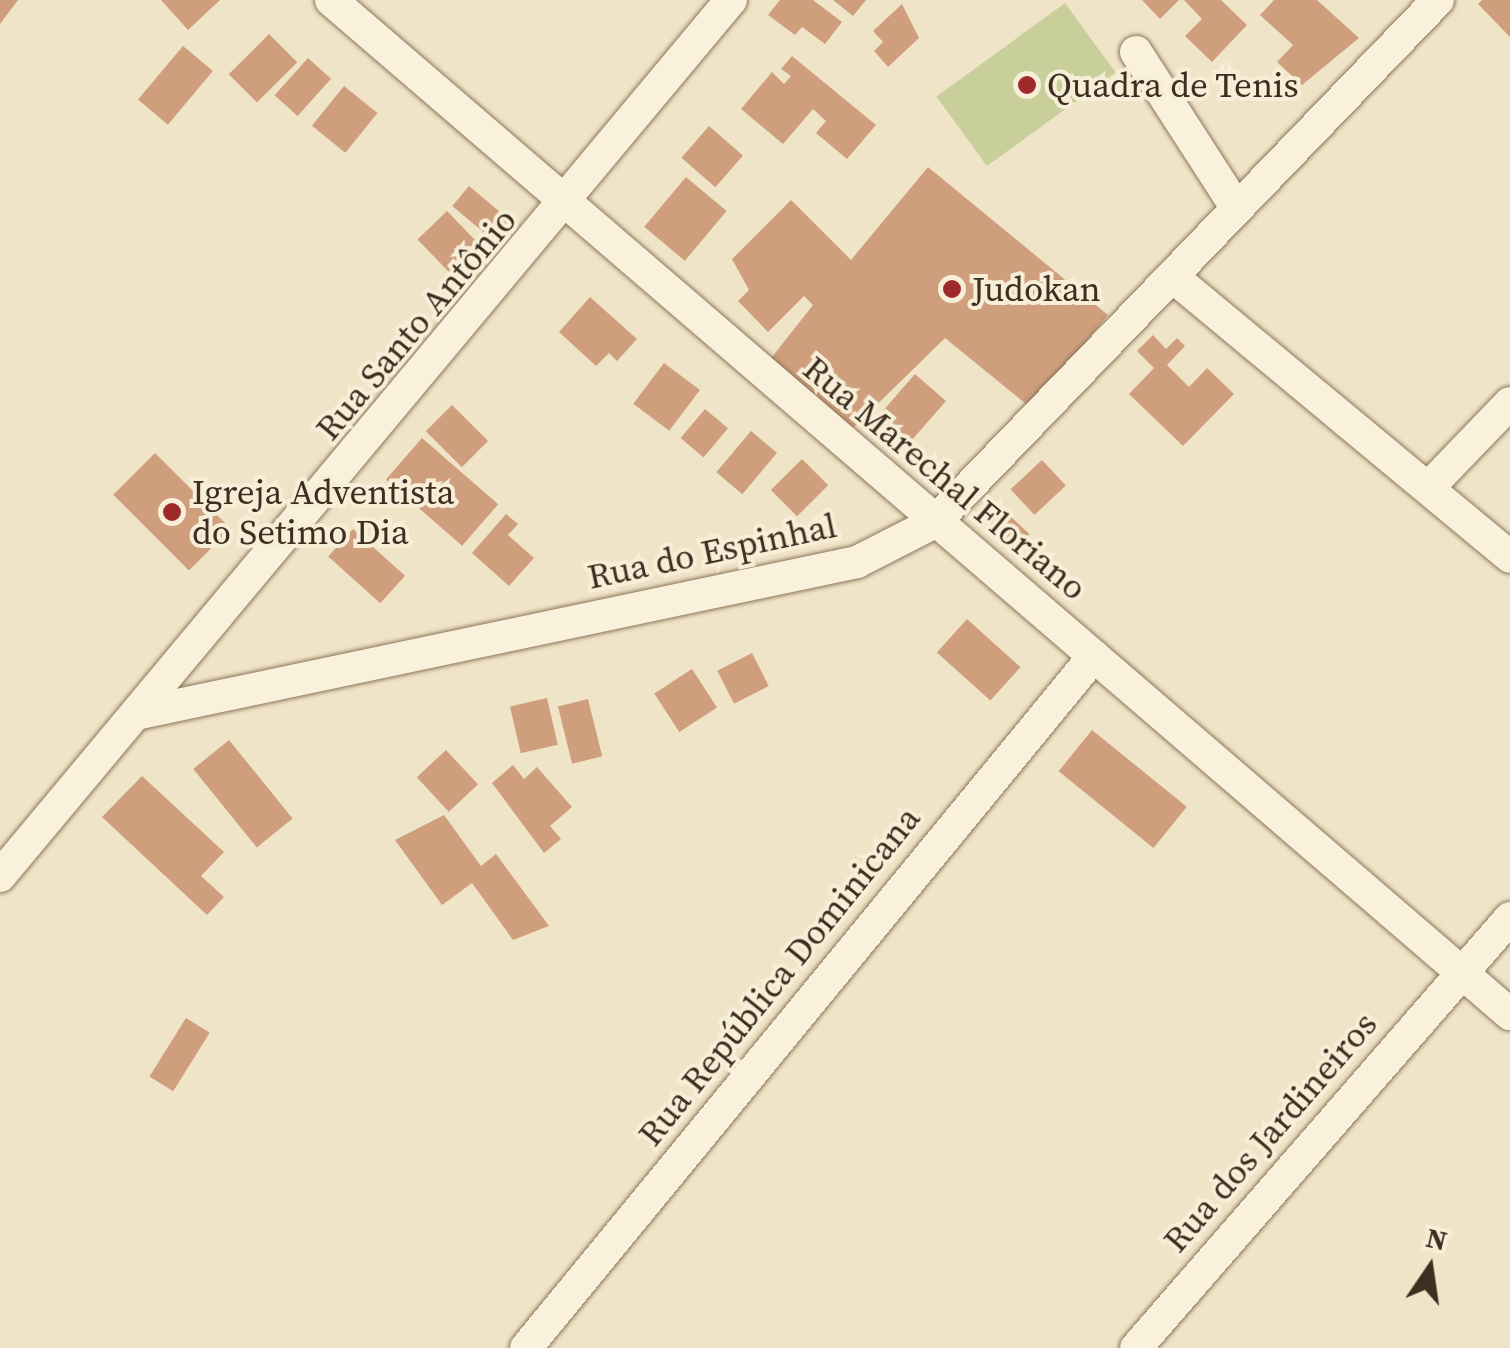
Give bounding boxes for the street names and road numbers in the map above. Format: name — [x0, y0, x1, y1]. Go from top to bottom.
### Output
street label: Rua Santo Antônio — [307, 199, 525, 449]
street label: Rua Marechal Floriano — [795, 347, 1095, 609]
street label: Rua do Espinhal — [584, 504, 840, 598]
street label: Rua República Dominicana — [629, 798, 929, 1154]
street label: Rua dos Jardineiros — [1154, 1003, 1386, 1261]

